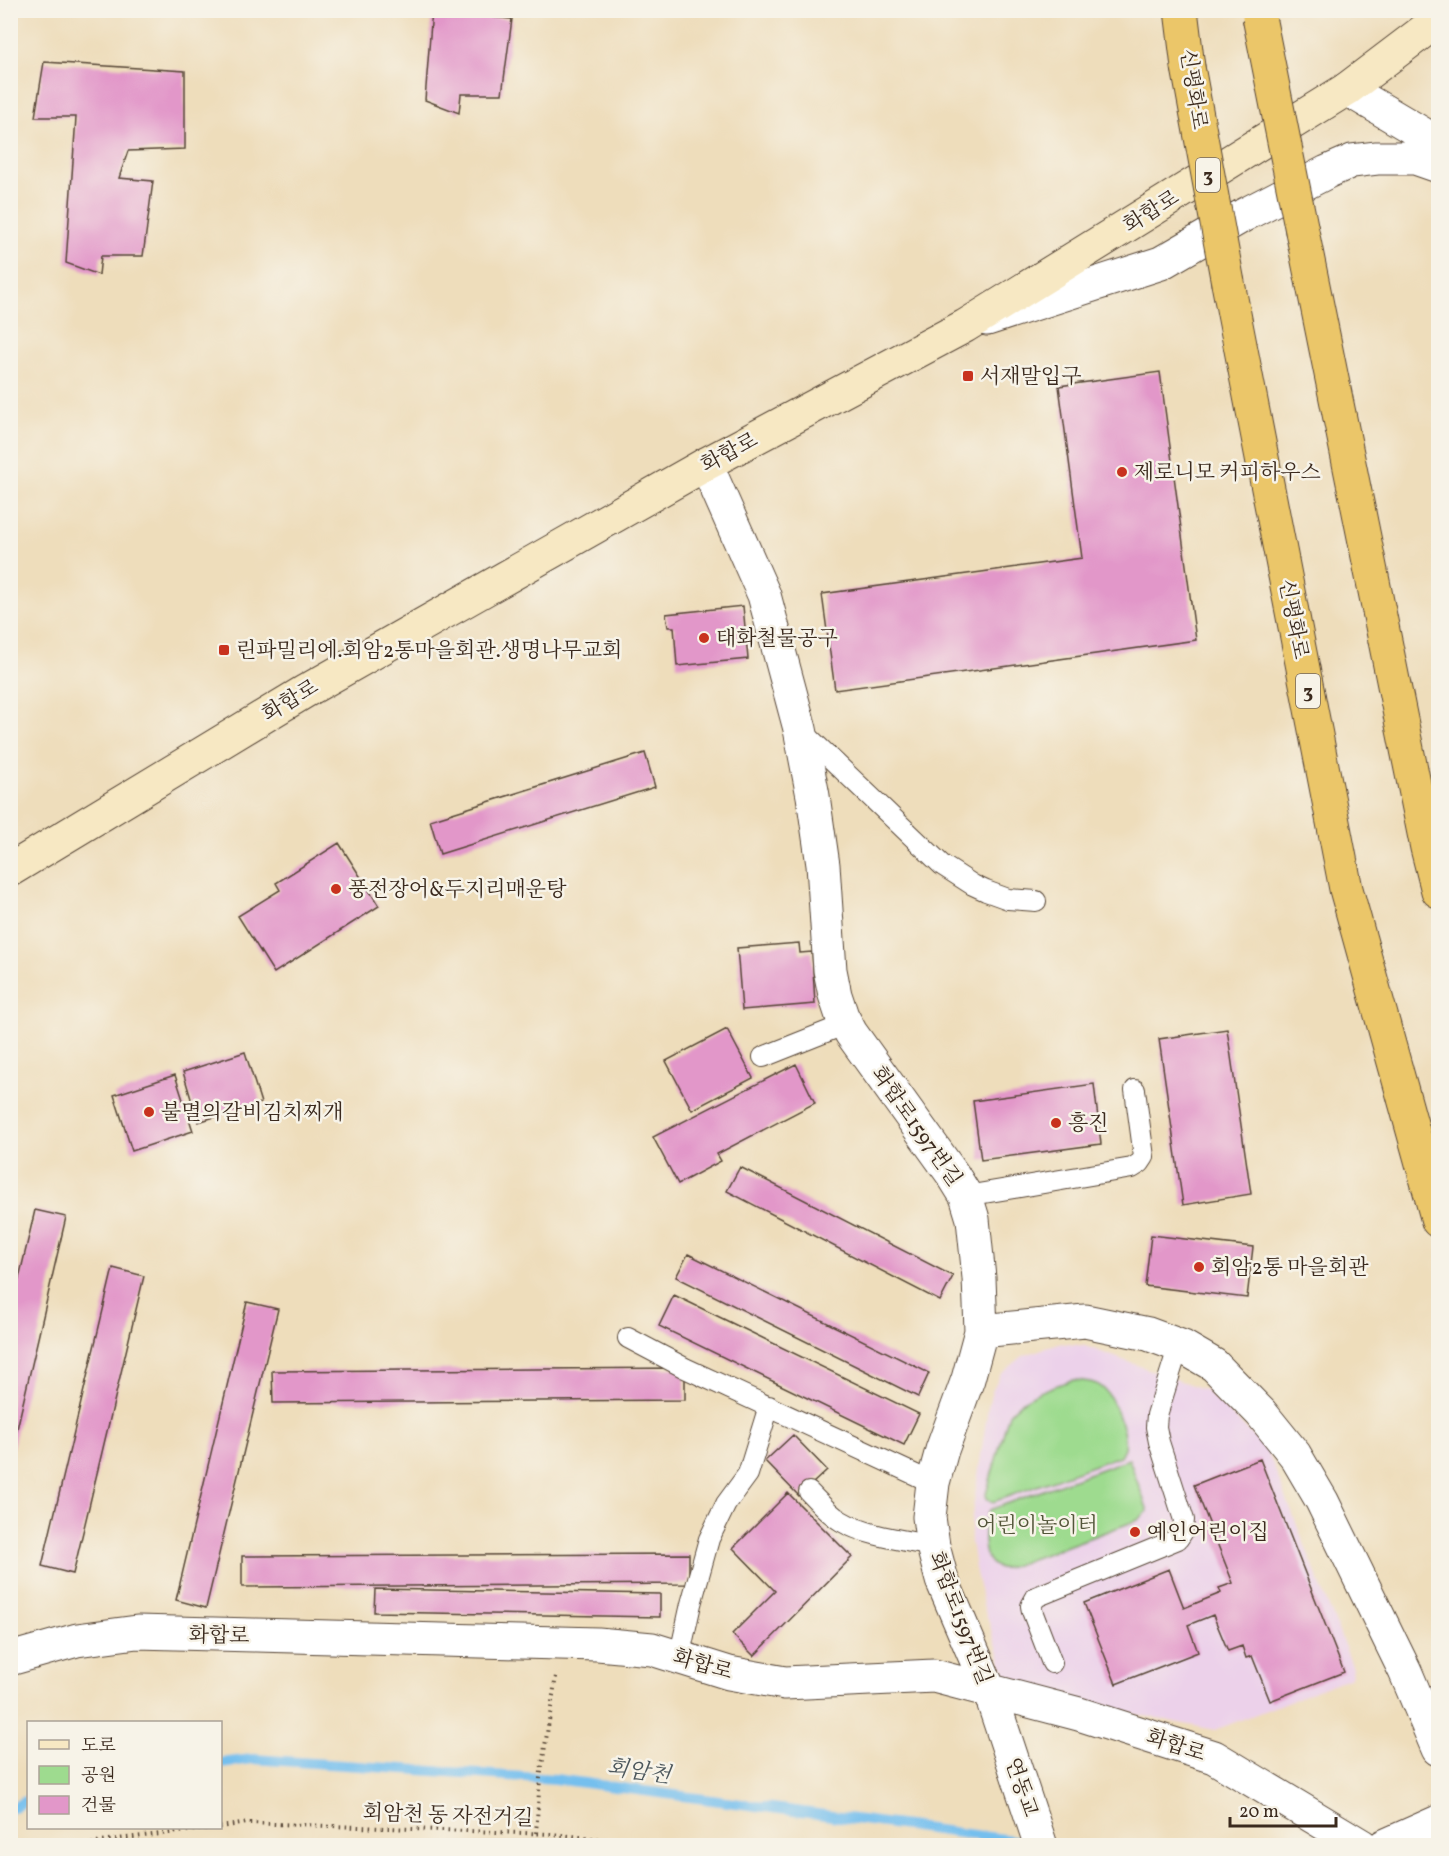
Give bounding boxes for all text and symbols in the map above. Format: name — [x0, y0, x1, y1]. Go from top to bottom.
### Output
street label: 신평화로 — [1172, 47, 1213, 132]
road number: 3 — [1196, 158, 1220, 192]
street label: 화합로 — [1118, 184, 1185, 241]
place label: 서재말입구 — [980, 363, 1081, 392]
marker: 서재말입구 — [961, 369, 975, 383]
street label: 화합로 — [696, 426, 763, 480]
place label: 제로니모 커피하우스 — [1134, 459, 1321, 488]
marker: 제로니모 커피하우스 — [1115, 465, 1129, 479]
street label: 신평화로 — [1271, 577, 1315, 662]
place label: 태화철물공구 — [716, 625, 838, 654]
marker: 태화철물공구 — [697, 631, 711, 645]
place label: 린파밀리에.회암2통마을회관.생명나무교회 — [236, 637, 622, 666]
marker: 린파밀리에.회암2통마을회관.생명나무교회 — [217, 643, 231, 657]
street label: 화합로 — [257, 673, 324, 729]
road number: 3 — [1296, 674, 1320, 708]
place label: 풍전장어&두지리매운탕 — [348, 876, 567, 905]
marker: 풍전장어&두지리매운탕 — [329, 882, 343, 896]
street label: 화합로1597번길 — [864, 1061, 968, 1193]
place label: 불멸의갈비김치찌개 — [161, 1099, 344, 1128]
marker: 불멸의갈비김치찌개 — [142, 1105, 156, 1119]
place label: 흥진 — [1068, 1110, 1109, 1139]
marker: 흥진 — [1049, 1116, 1063, 1130]
place label: 회암2통 마을회관 — [1211, 1254, 1369, 1283]
marker: 회암2통 마을회관 — [1192, 1260, 1206, 1274]
park label: 어린이놀이터 — [976, 1512, 1098, 1541]
place label: 예인어린이집 — [1147, 1519, 1269, 1548]
marker: 예인어린이집 — [1128, 1525, 1142, 1539]
street label: 화합로1597번길 — [921, 1548, 998, 1689]
street label: 화합로 — [188, 1621, 250, 1652]
street label: 화합로 — [669, 1643, 736, 1688]
legend — [27, 1721, 222, 1829]
street label: 화합로 — [1142, 1723, 1209, 1770]
text: 도로 — [81, 1734, 116, 1759]
water label: 회암천 — [605, 1753, 674, 1793]
street label: 연동교 — [997, 1754, 1044, 1821]
text: 공원 — [81, 1764, 116, 1789]
scale bar — [1230, 1790, 1336, 1828]
text: 건물 — [81, 1794, 116, 1819]
street label: 회암천 동 자전거길 — [362, 1799, 534, 1834]
text: 20 m — [1239, 1800, 1279, 1825]

